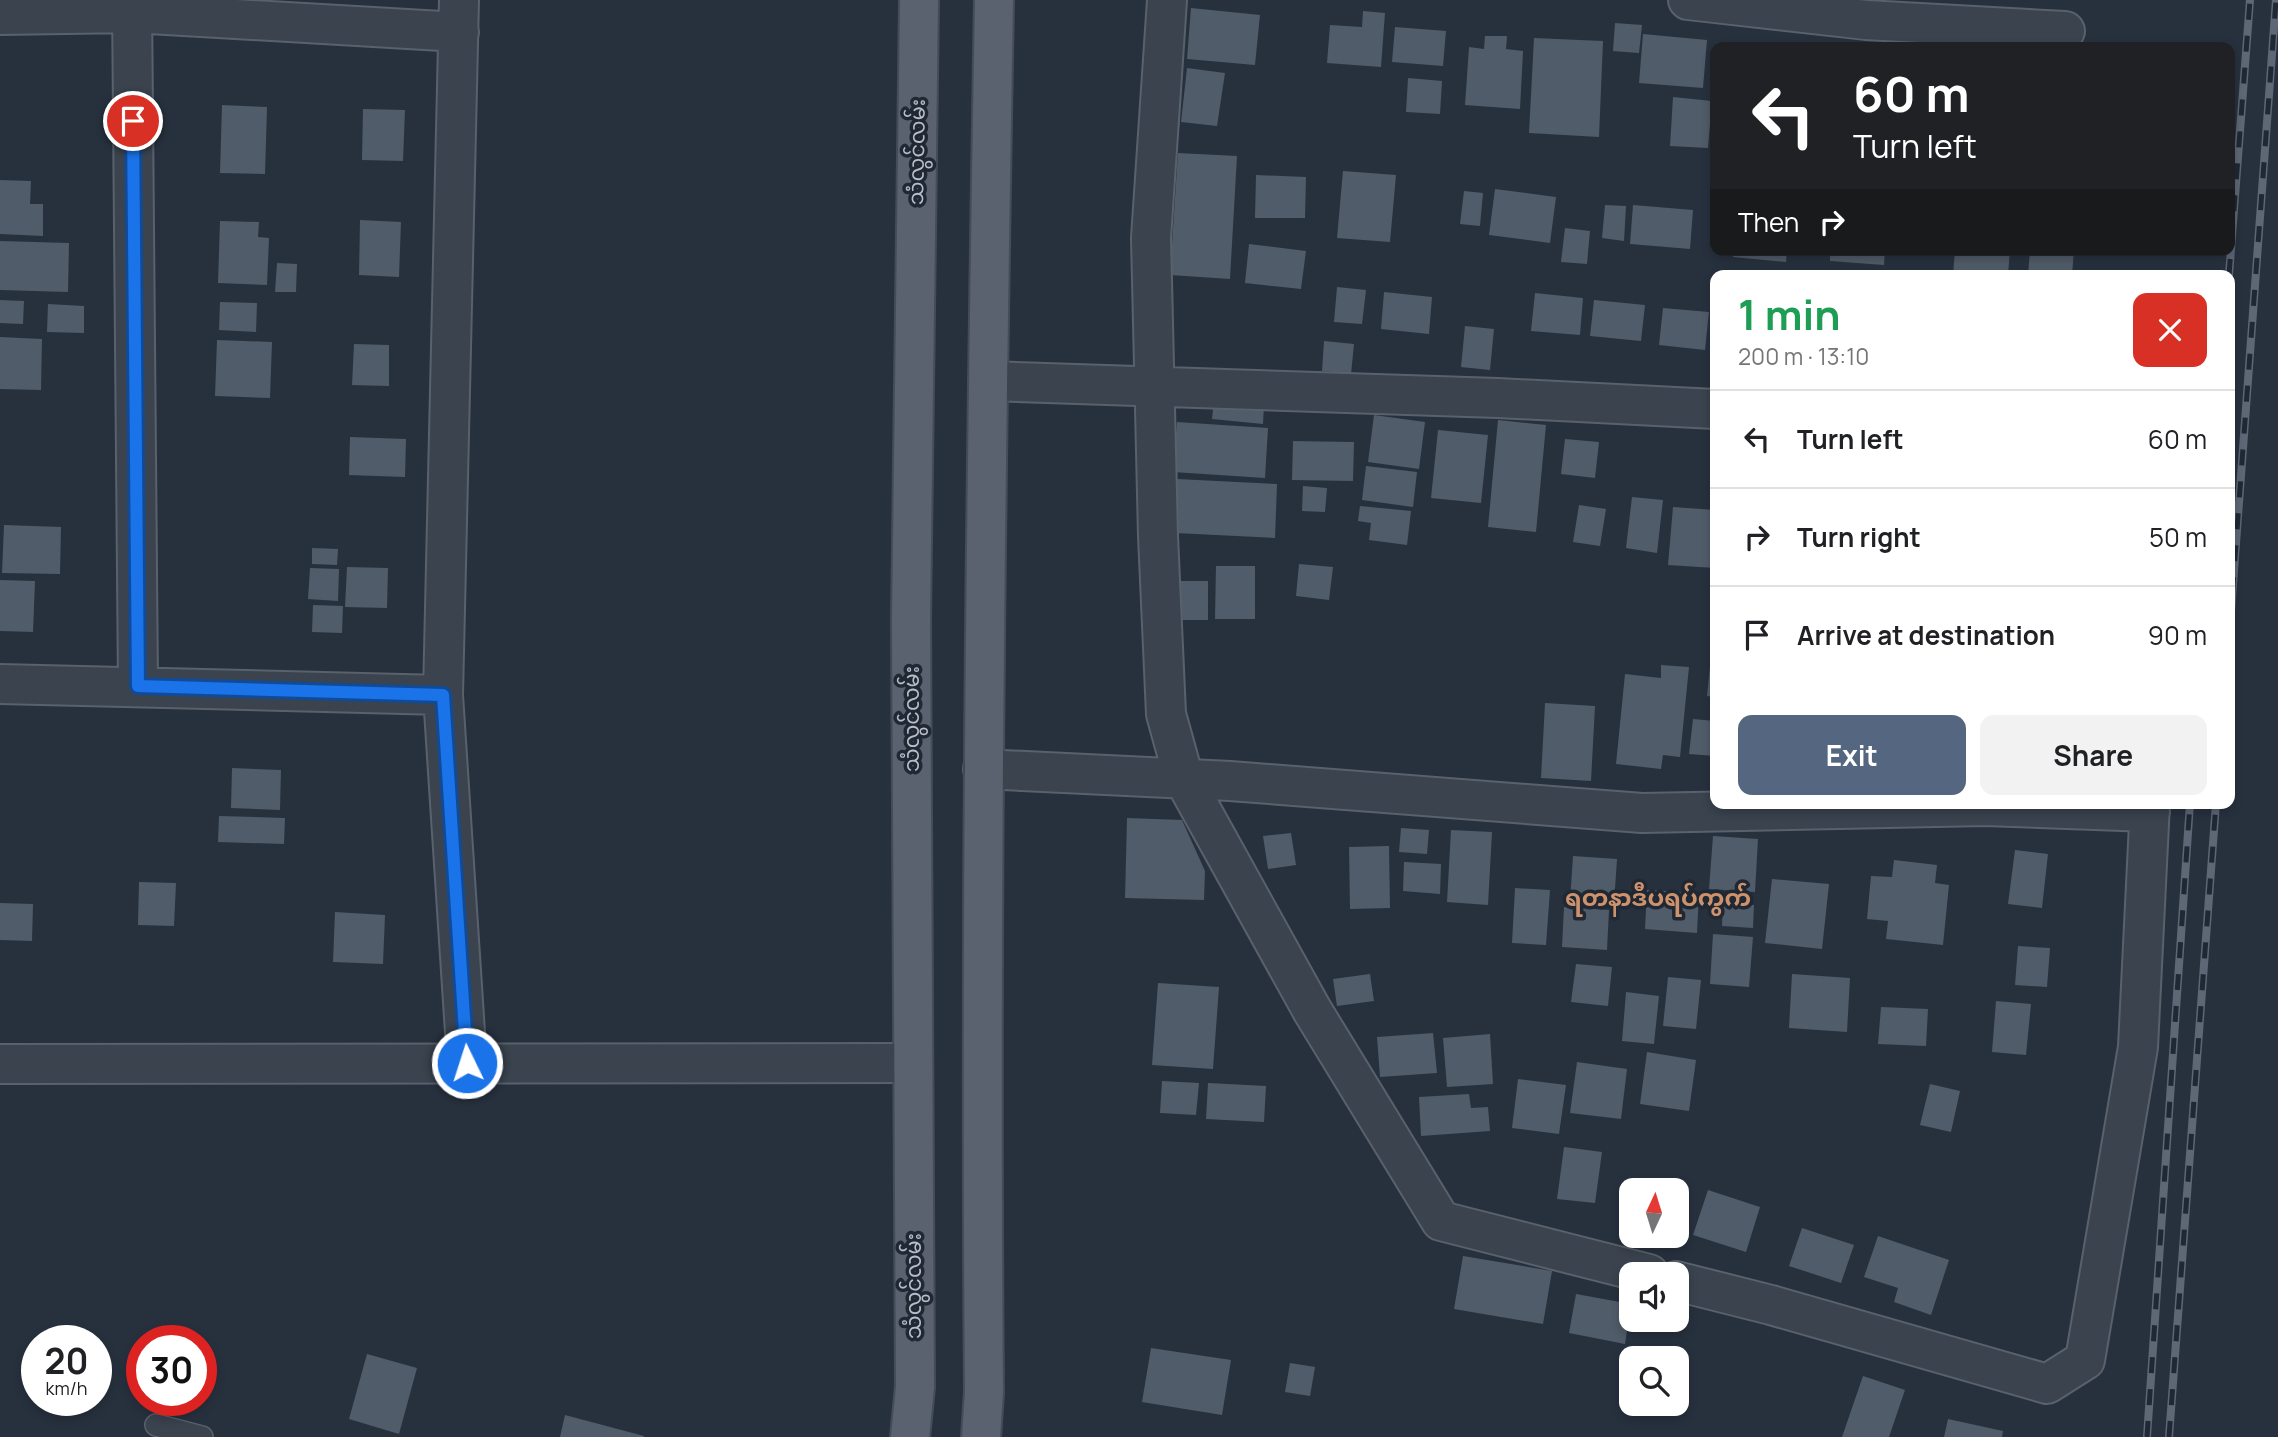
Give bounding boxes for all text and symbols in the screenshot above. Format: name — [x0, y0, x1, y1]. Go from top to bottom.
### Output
text: 60 m — [1853, 60, 1970, 127]
icon: left — [1738, 70, 1829, 161]
pin — [103, 91, 163, 151]
street label: သံလွင်လမ်း — [900, 99, 934, 205]
icon: arrive — [114, 102, 152, 140]
text: Turn left — [1853, 124, 1977, 168]
icon: right — [1813, 203, 1851, 241]
text: Then — [1738, 204, 1799, 240]
text: 1 min — [1738, 285, 1841, 343]
button: close — [2133, 293, 2207, 367]
text: 200 m · 13:10 — [1738, 340, 1869, 372]
icon: left — [1738, 420, 1776, 458]
text: Turn left — [1797, 421, 1904, 457]
text: 60 m — [2148, 421, 2207, 457]
icon: right — [1738, 518, 1776, 556]
text: Turn right — [1797, 519, 1921, 555]
text: 50 m — [2149, 519, 2207, 555]
icon: arrive — [1738, 616, 1776, 654]
text: Arrive at destination — [1797, 617, 2055, 653]
text: 90 m — [2148, 617, 2207, 653]
street label: သံလွင်လမ်း — [896, 666, 928, 772]
button: Exit — [1738, 715, 1966, 795]
button: Share — [1980, 715, 2207, 795]
district label: ရတနာဒီပရပ်ကွက် — [1565, 880, 1751, 917]
position arrow — [430, 1026, 504, 1100]
north arrow — [1619, 1178, 1689, 1248]
map controls — [1619, 1178, 1689, 1416]
street label: သံလွင်လမ်း — [898, 1233, 930, 1339]
button: sound — [1619, 1262, 1689, 1332]
speed limit sign: 30 — [126, 1325, 217, 1416]
text: 20 — [45, 1337, 88, 1385]
button: search — [1619, 1346, 1689, 1416]
text: km/h — [46, 1376, 87, 1400]

